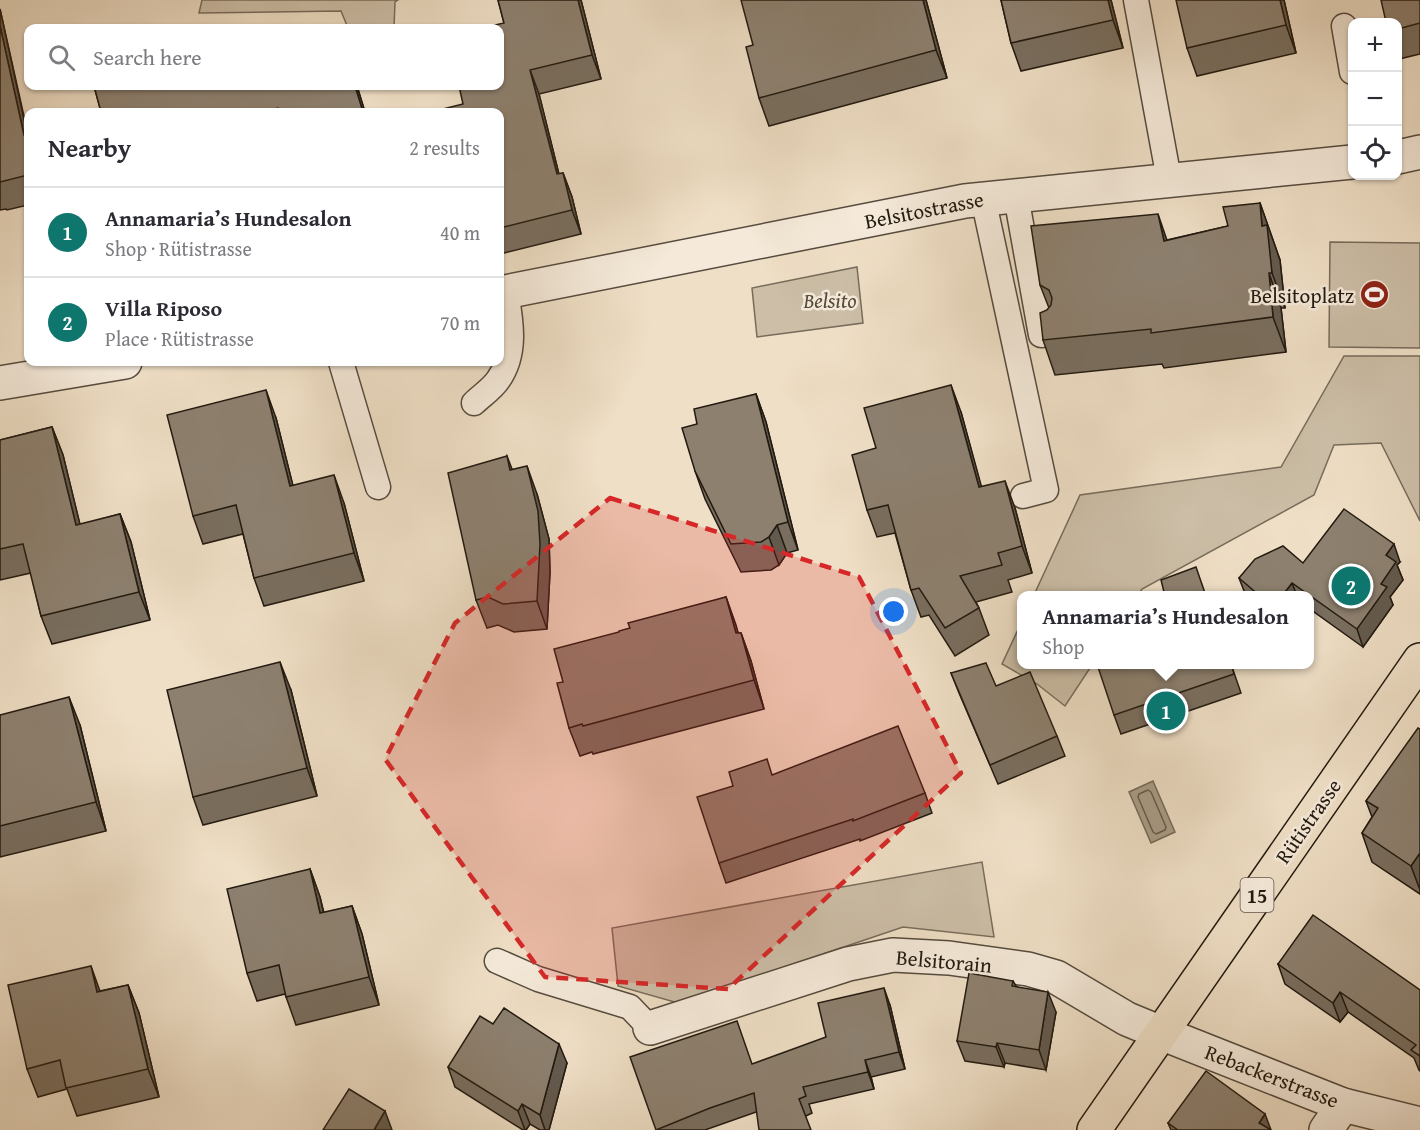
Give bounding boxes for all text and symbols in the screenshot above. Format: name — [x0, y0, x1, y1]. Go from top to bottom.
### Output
map controls — [1348, 18, 1402, 180]
button: + — [1348, 18, 1402, 72]
search box — [24, 24, 504, 90]
icon: search — [45, 41, 78, 74]
text: Search here — [93, 41, 202, 73]
button: − — [1348, 72, 1402, 126]
button: locate — [1348, 126, 1402, 180]
text: Nearby — [48, 128, 131, 167]
text: 2 results — [409, 133, 480, 162]
street label: Belsitostrasse — [862, 183, 986, 237]
text: Annamaria’s Hundesalon — [105, 202, 351, 234]
text: 1 — [62, 218, 73, 247]
text: 40 m — [440, 218, 480, 247]
text: Shop · Rütistrasse — [105, 234, 252, 263]
sports icon: Belsitoplatz — [1359, 279, 1391, 311]
place label: Belsitoplatz — [1250, 280, 1354, 311]
park label: Belsito — [803, 285, 856, 316]
text: Villa Riposo — [105, 292, 222, 324]
text: 2 — [62, 308, 73, 337]
text: 70 m — [440, 308, 480, 337]
text: Place · Rütistrasse — [105, 324, 254, 353]
pin: 2 — [1332, 564, 1370, 608]
popup — [1017, 591, 1314, 669]
your location — [879, 597, 908, 626]
text: Annamaria’s Hundesalon — [1042, 600, 1289, 632]
text: Shop — [1042, 632, 1084, 661]
pin: 1 — [1146, 688, 1186, 734]
street label: Rütistrasse — [1267, 772, 1349, 870]
road number: 15 — [1240, 878, 1274, 912]
street label: Belsitorain — [895, 941, 993, 981]
street label: Rebackerstrasse — [1201, 1036, 1344, 1116]

